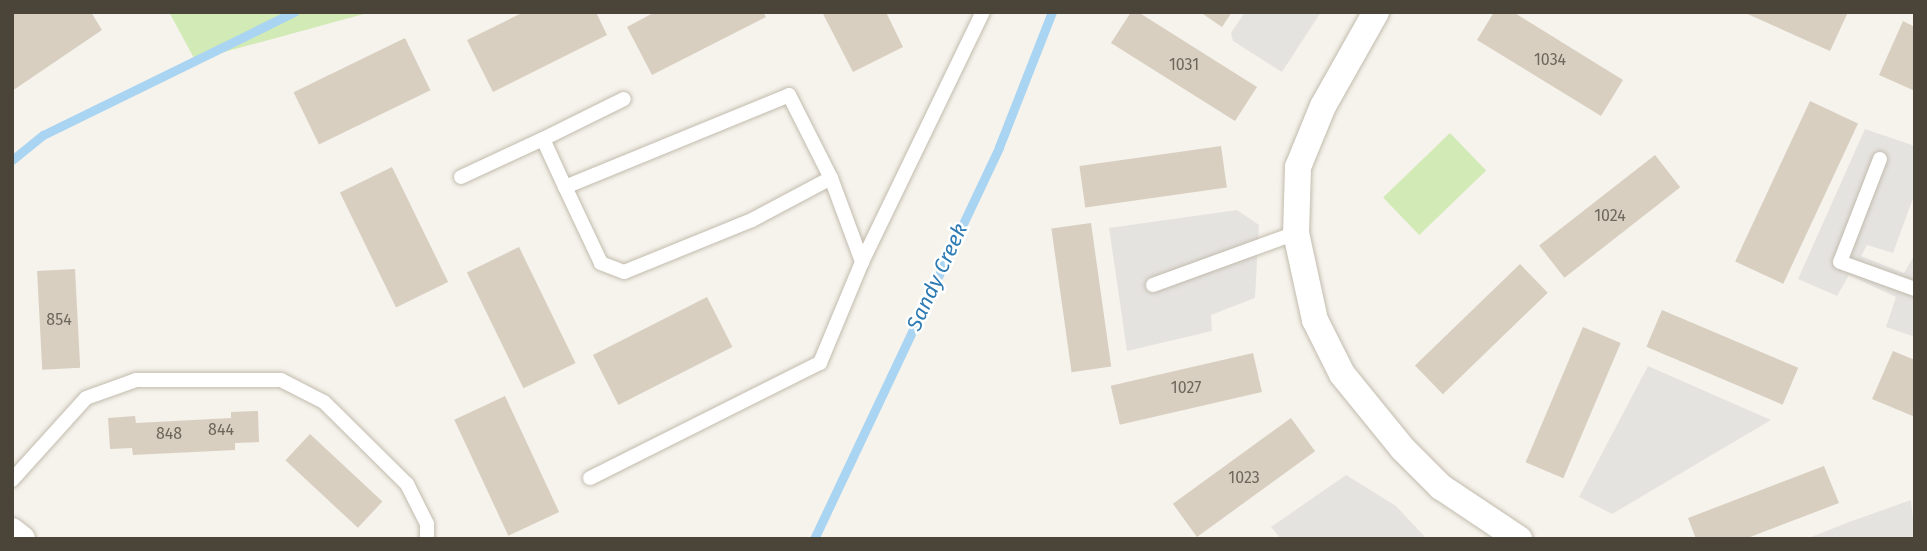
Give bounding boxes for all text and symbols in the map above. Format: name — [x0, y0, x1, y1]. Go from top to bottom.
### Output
house number: 1034 — [1534, 50, 1566, 70]
house number: 1031 — [1169, 55, 1199, 75]
house number: 1024 — [1594, 206, 1626, 226]
water label: Sandy Creek — [901, 219, 973, 335]
house number: 854 — [46, 310, 72, 330]
house number: 1027 — [1171, 378, 1201, 398]
house number: 844 — [208, 420, 234, 440]
house number: 848 — [156, 424, 182, 444]
house number: 1023 — [1228, 468, 1260, 488]

